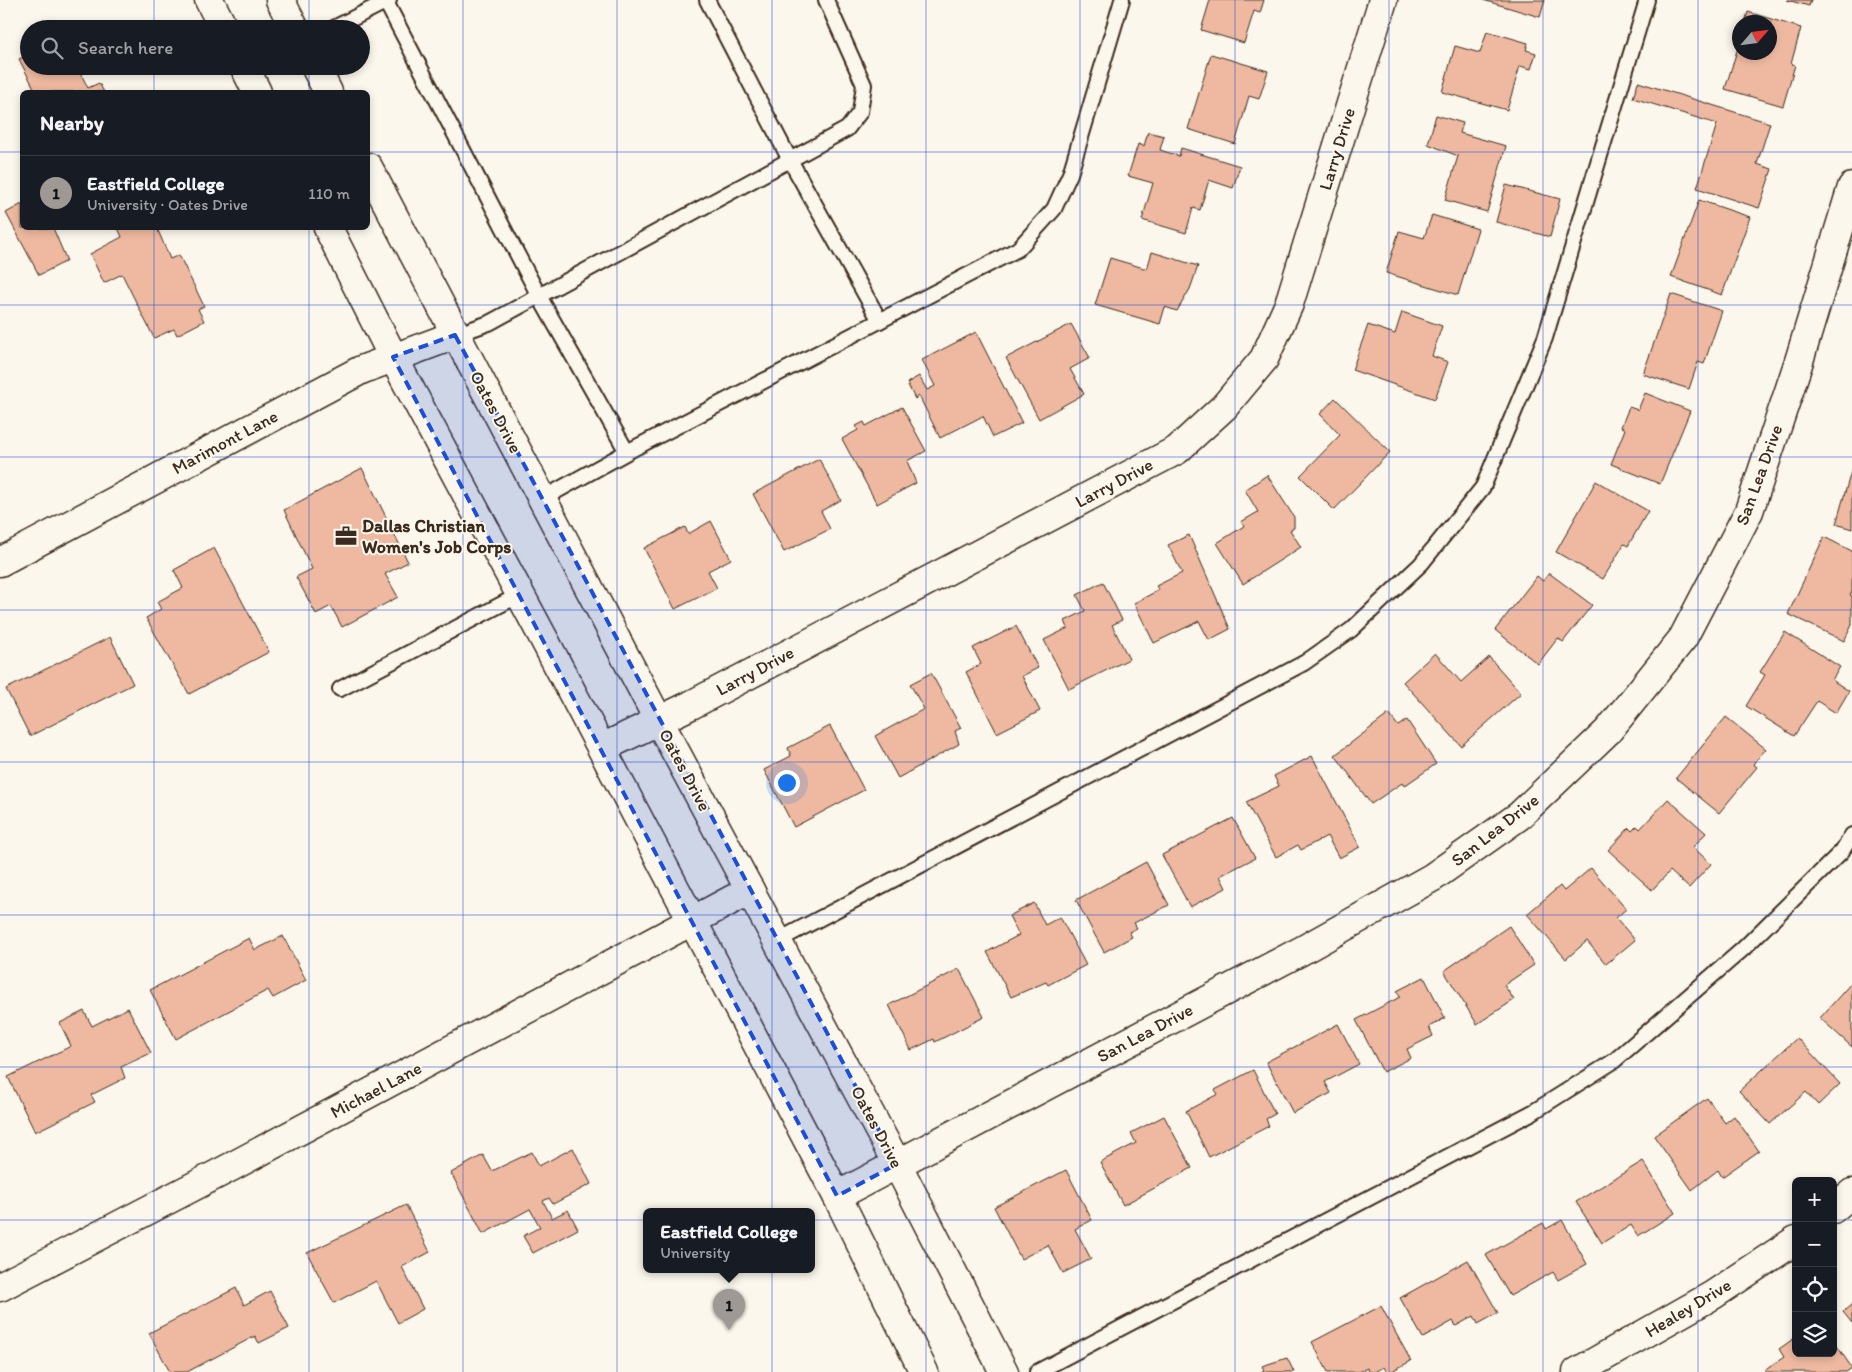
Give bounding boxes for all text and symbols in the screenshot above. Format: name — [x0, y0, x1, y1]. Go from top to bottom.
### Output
north arrow — [1732, 15, 1777, 60]
search box — [20, 20, 370, 75]
icon: search — [38, 34, 66, 62]
text: Search here — [78, 36, 173, 59]
street label: Larry Drive — [1314, 105, 1360, 193]
text: Nearby — [40, 110, 104, 135]
text: Eastfield College — [87, 172, 225, 195]
text: 1 — [52, 184, 60, 203]
text: 110 m — [308, 184, 350, 203]
text: University · Oates Drive — [87, 195, 248, 214]
street label: Oates Drive — [465, 367, 527, 457]
street label: Marimont Lane — [168, 405, 282, 479]
street label: San Lea Drive — [1731, 422, 1787, 528]
street label: Larry Drive — [1071, 453, 1157, 513]
place label: Dallas Christian Women's Job Corps — [362, 515, 511, 558]
office icon: Dallas Christian Women's Job Corps — [333, 523, 359, 549]
street label: Larry Drive — [712, 641, 798, 701]
street label: Oates Drive — [654, 725, 716, 815]
your location — [774, 770, 800, 796]
street label: San Lea Drive — [1447, 789, 1543, 871]
street label: San Lea Drive — [1093, 999, 1197, 1067]
street label: Michael Lane — [327, 1057, 425, 1123]
street label: Oates Drive — [846, 1082, 908, 1172]
map controls — [1792, 1177, 1837, 1357]
button: + — [1792, 1177, 1837, 1222]
popup — [643, 1208, 815, 1273]
text: Eastfield College — [660, 1220, 798, 1243]
button: − — [1792, 1222, 1837, 1267]
text: University — [660, 1243, 730, 1262]
button: locate — [1792, 1267, 1837, 1312]
street label: Healey Drive — [1641, 1274, 1735, 1342]
pin: 1 — [713, 1289, 745, 1330]
button: layers — [1792, 1312, 1837, 1357]

